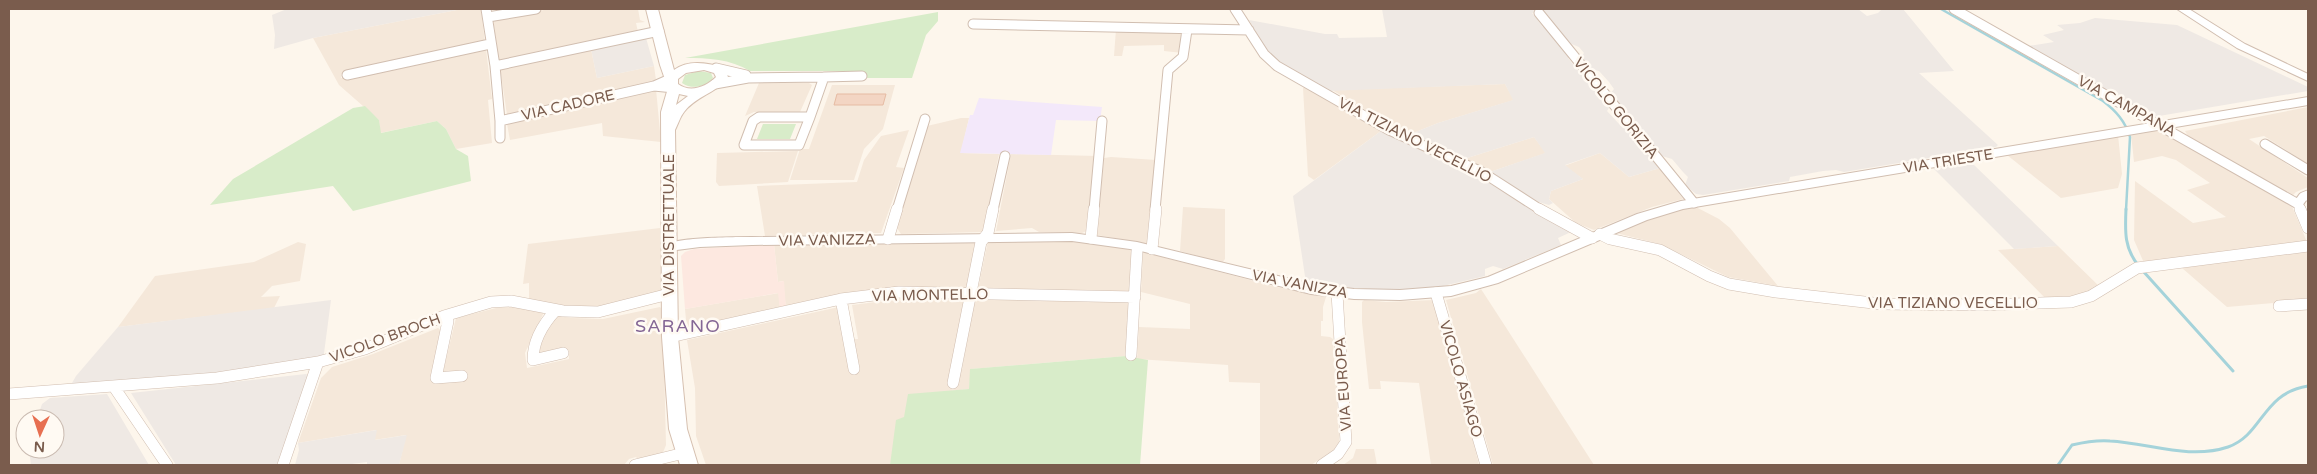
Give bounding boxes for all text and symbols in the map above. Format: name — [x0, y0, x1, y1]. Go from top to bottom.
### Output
street label: VICOLO GORIZIA — [1570, 54, 1662, 162]
street label: VIA CAMPANA — [2075, 72, 2179, 140]
street label: VIA CADORE — [520, 86, 616, 124]
street label: VIA TIZIANO VECELLIO — [1335, 93, 1495, 187]
street label: VIA TRIESTE — [1902, 145, 1994, 177]
street label: VIA DISTRETTUALE — [660, 154, 678, 296]
street label: VIA VANIZZA — [778, 230, 876, 250]
street label: VIA VANIZZA — [1250, 266, 1350, 302]
street label: VIA MONTELLO — [872, 285, 988, 305]
street label: VIA TIZIANO VECELLIO — [1868, 294, 2038, 312]
street label: VICOLO BROCH — [327, 310, 443, 366]
district label: SARANO — [635, 315, 721, 337]
street label: VICOLO ASIAGO — [1436, 318, 1486, 440]
street label: VIA EUROPA — [1331, 336, 1355, 432]
north arrow — [15, 409, 65, 459]
text: N — [33, 438, 45, 455]

